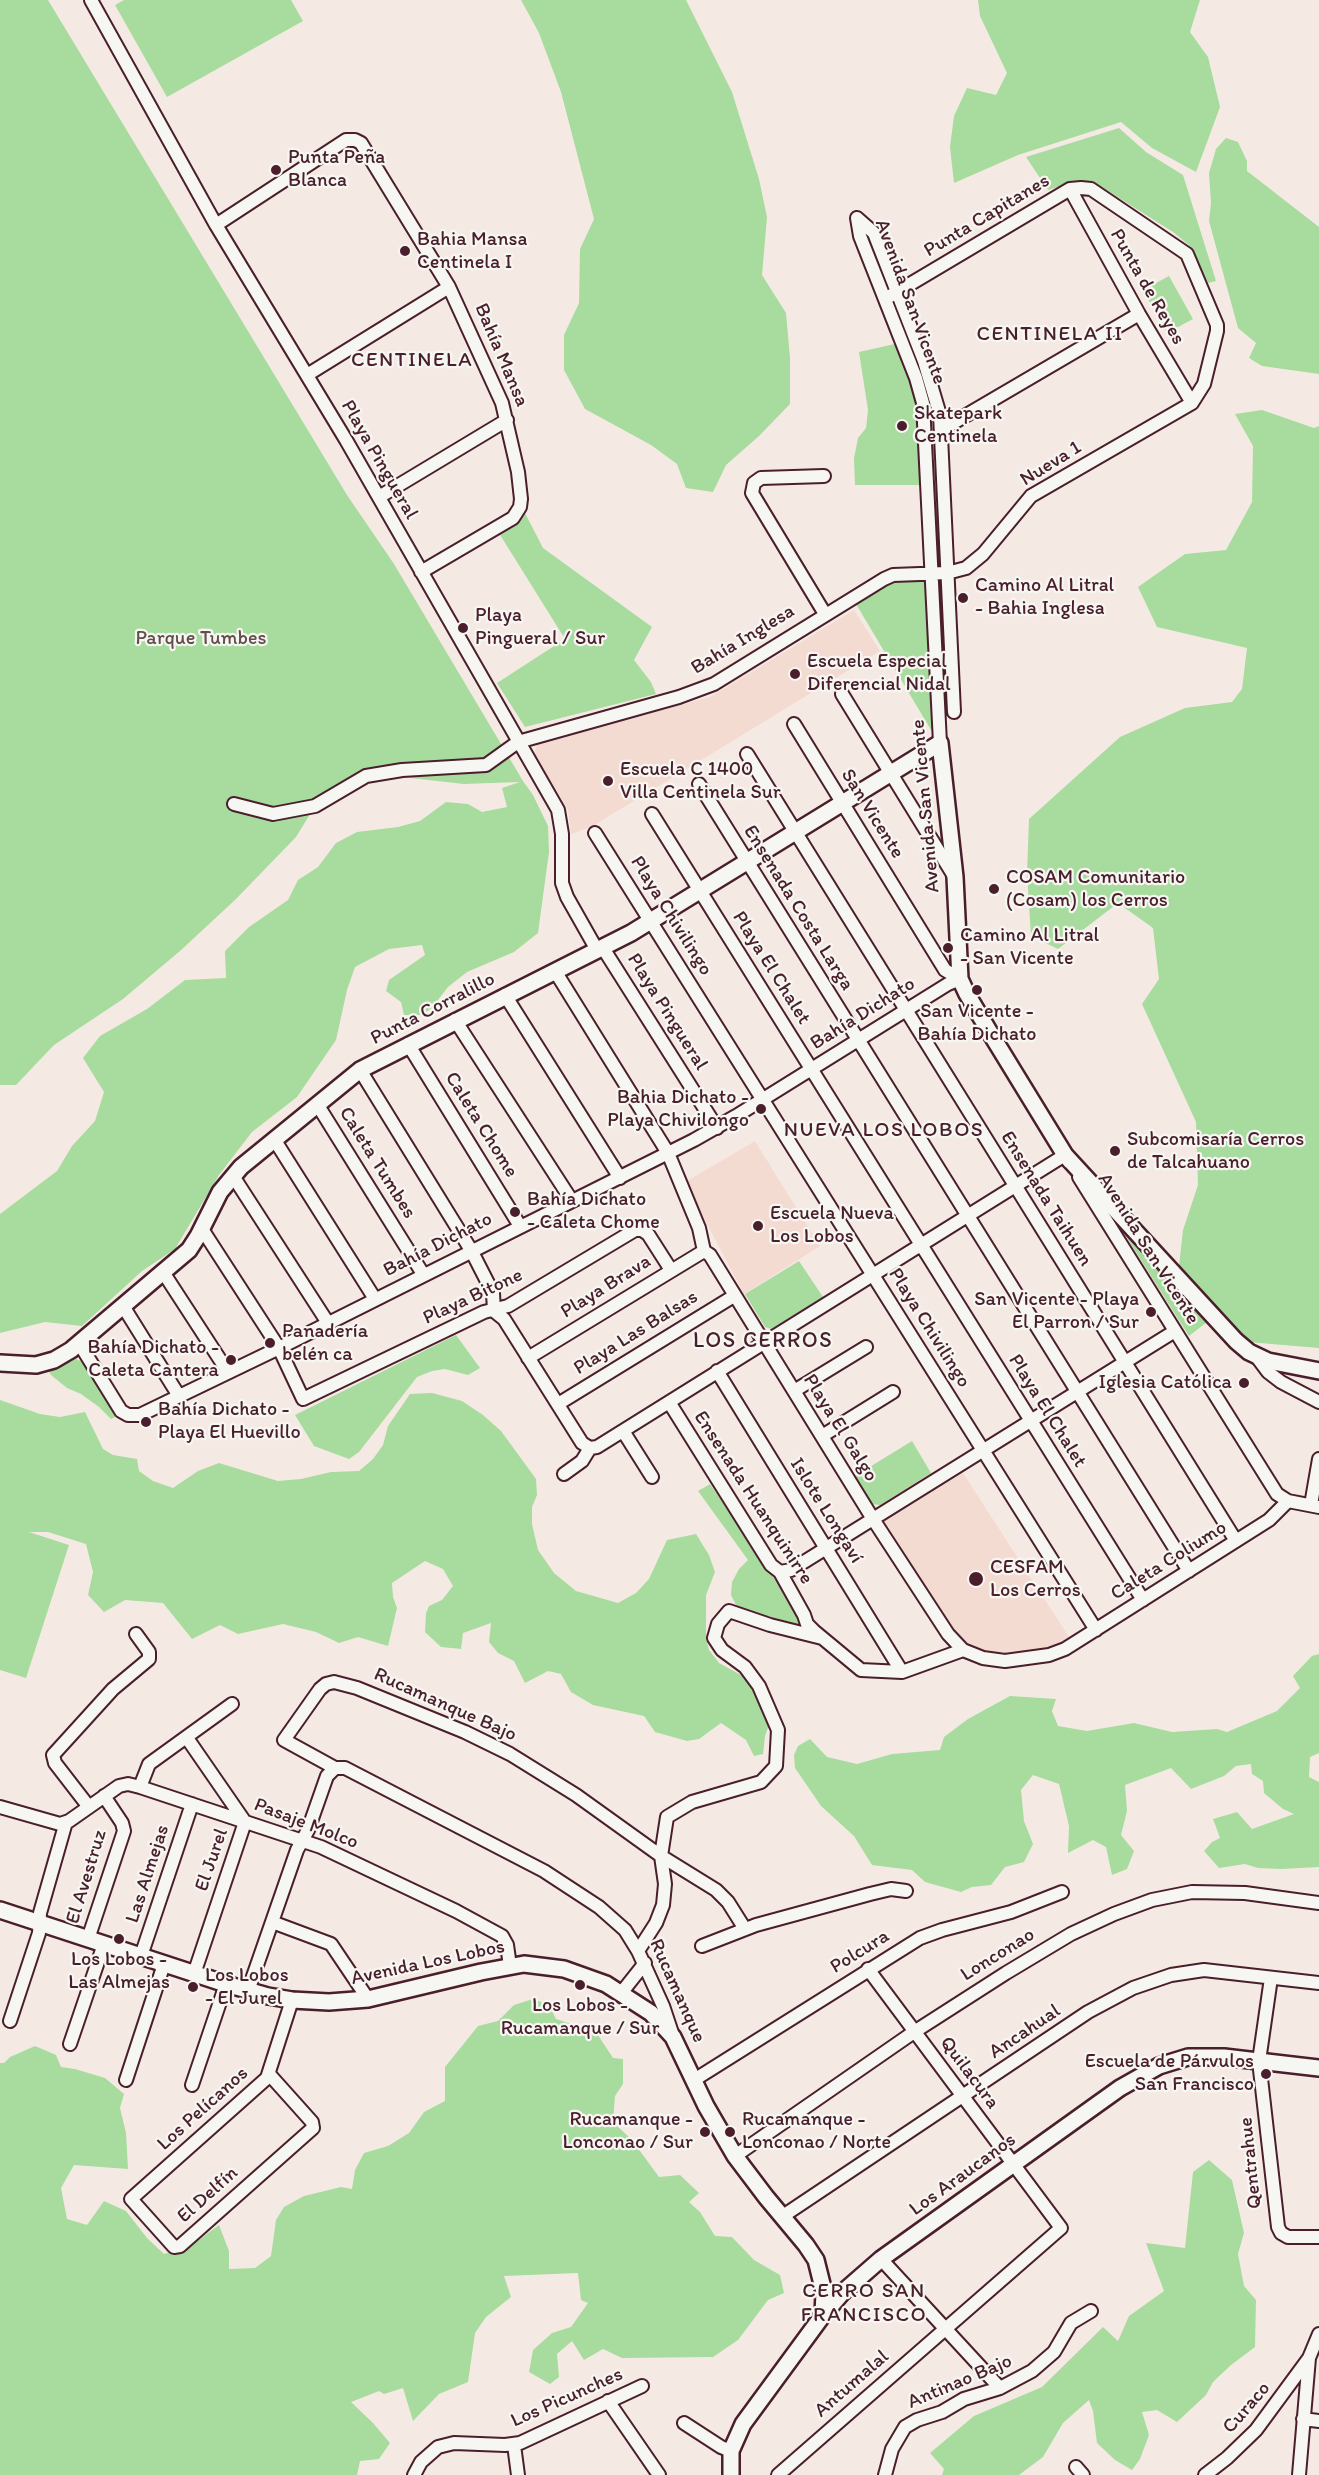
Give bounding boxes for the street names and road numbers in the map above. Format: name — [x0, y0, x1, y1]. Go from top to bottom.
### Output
street label: Punta Capitanes — [920, 169, 1054, 263]
street label: Avenida San Vicente — [869, 216, 951, 388]
street label: Punta de Reyes — [1104, 225, 1190, 349]
street label: Bahía Mansa — [469, 300, 533, 410]
street label: Playa Pingueral — [335, 396, 423, 524]
street label: Nueva 1 — [1016, 436, 1086, 492]
street label: Bahía Inglesa — [687, 600, 799, 680]
street label: Avenida San Vicente — [906, 718, 946, 894]
street label: San Vicente — [835, 765, 909, 863]
street label: Ensenada Costa Larga — [737, 821, 859, 995]
street label: Playa Chivilingo — [625, 852, 717, 980]
street label: Playa El Chalet — [727, 907, 815, 1029]
street label: Playa Pingueral — [621, 949, 713, 1075]
street label: Punta Corralillo — [367, 967, 499, 1051]
street label: Bahía Dichato — [806, 972, 920, 1056]
street label: Caleta Chome — [439, 1068, 523, 1182]
street label: Caleta Tumbes — [333, 1103, 421, 1223]
street label: Ensenada Taihuen — [995, 1127, 1097, 1271]
street label: Avenida San Vicente — [1092, 1169, 1204, 1329]
street label: Bahía Dichato — [380, 1207, 496, 1283]
street label: Playa Brava — [557, 1250, 655, 1324]
street label: Playa Bitone — [419, 1263, 527, 1331]
street label: Playa Chivilingo — [883, 1264, 975, 1392]
street label: Playa Las Balsas — [569, 1285, 703, 1381]
street label: Playa El Chalet — [1003, 1350, 1091, 1472]
street label: Playa El Galgo — [797, 1370, 883, 1486]
street label: Ensenada Huanquinirre — [688, 1407, 818, 1589]
street label: Islote Longaví — [784, 1454, 868, 1568]
street label: Caleta Coliumo — [1107, 1516, 1231, 1606]
street label: Rucamanque Bajo — [370, 1663, 520, 1747]
street label: Pasaje Molco — [250, 1793, 362, 1855]
street label: Las Almejas — [121, 1822, 175, 1926]
street label: El Jurel — [190, 1825, 234, 1895]
street label: El Avestruz — [61, 1827, 113, 1927]
street label: Lonconao — [957, 1923, 1039, 1987]
street label: Polcura — [826, 1925, 894, 1979]
street label: Avenida Los Lobos — [349, 1935, 507, 1991]
street label: Rucamanque — [643, 1935, 711, 2047]
street label: Ancahual — [985, 1999, 1065, 2065]
street label: Quilacura — [934, 2032, 1004, 2114]
street label: Los Pelícanos — [153, 2062, 253, 2156]
street label: Qentrahue — [1234, 2116, 1268, 2210]
street label: Los Araucanos — [905, 2128, 1021, 2222]
street label: El Delfín — [173, 2161, 243, 2229]
street label: Antumalal — [810, 2345, 894, 2423]
street label: Antinao Bajo — [904, 2349, 1016, 2415]
street label: Los Picunches — [507, 2363, 627, 2433]
street label: Curaco — [1218, 2377, 1276, 2439]

